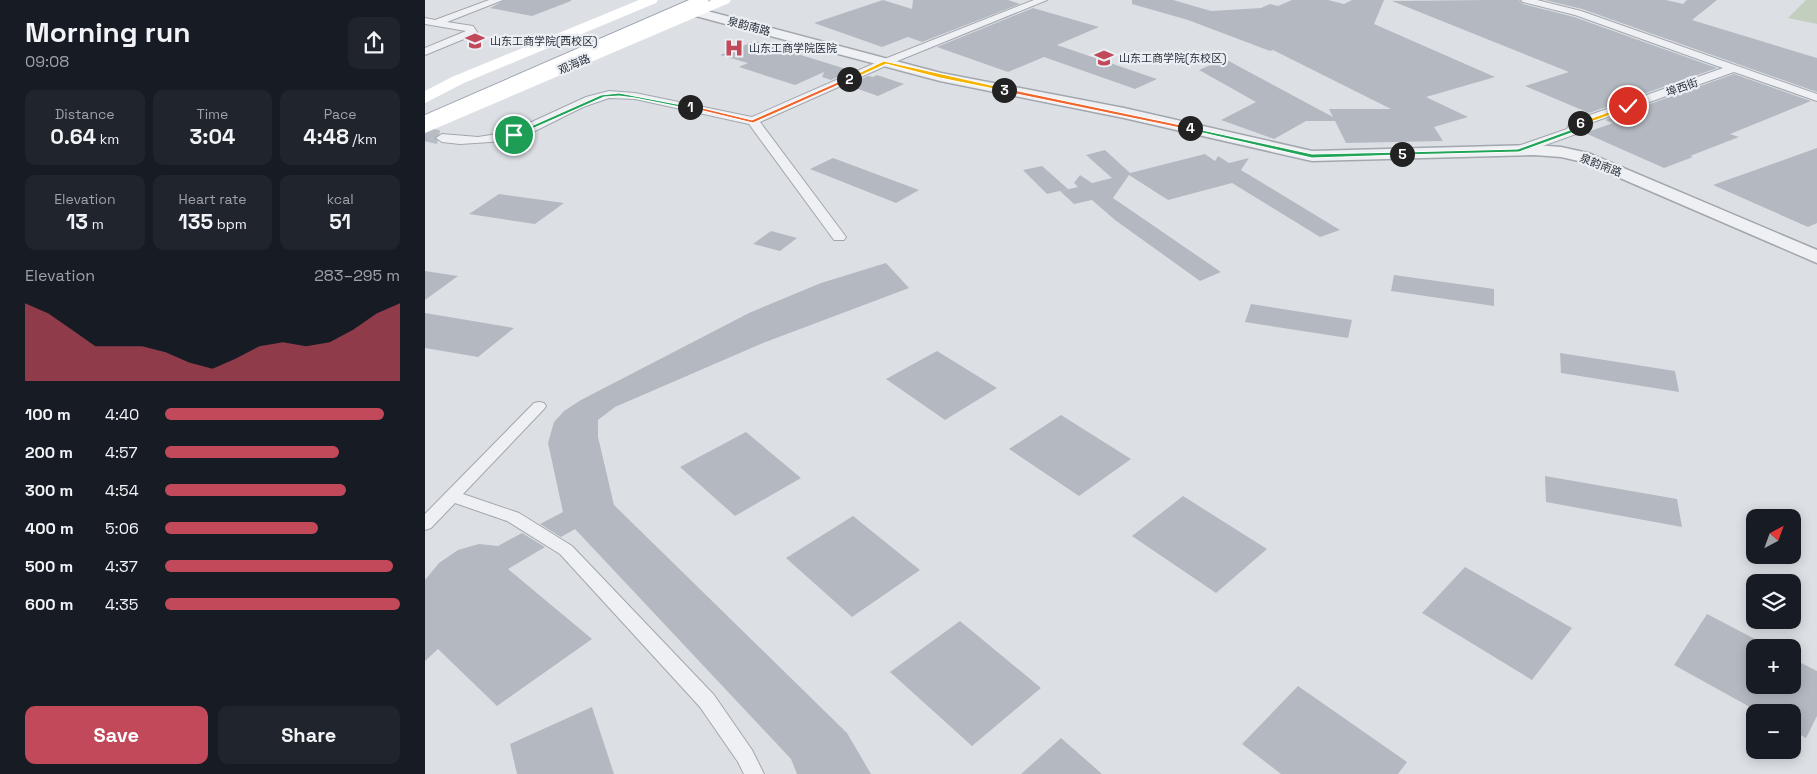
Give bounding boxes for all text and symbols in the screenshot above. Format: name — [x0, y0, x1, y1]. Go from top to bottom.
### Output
text: Morning run — [25, 14, 190, 50]
street label: 泉韵南路 — [726, 14, 772, 38]
button: share — [348, 17, 400, 69]
school or university icon: 山东工商学院(西校区) — [464, 30, 486, 52]
place label: 山东工商学院(西校区) — [490, 34, 597, 48]
hospital icon: 山东工商学院医院 — [723, 37, 745, 59]
place label: 山东工商学院医院 — [749, 41, 837, 55]
school or university icon: 山东工商学院(东校区) — [1093, 47, 1115, 69]
text: 09:08 — [25, 51, 69, 72]
street label: 观海路 — [556, 51, 592, 77]
place label: 山东工商学院(东校区) — [1119, 51, 1226, 65]
pin: 2 — [837, 66, 861, 92]
text: 2 — [845, 70, 854, 88]
street label: 埠西街 — [1664, 75, 1700, 99]
pin: 3 — [991, 78, 1017, 102]
text: 3 — [1000, 81, 1009, 99]
pin — [1607, 85, 1649, 127]
icon: check — [1614, 92, 1642, 120]
pin: 1 — [677, 94, 703, 120]
text: 1 — [687, 98, 694, 116]
text: Distance — [55, 105, 115, 123]
text: Time — [197, 105, 228, 123]
text: Pace — [324, 105, 357, 123]
pin: 6 — [1567, 110, 1593, 136]
pin — [493, 114, 535, 156]
text: 6 — [1576, 114, 1585, 132]
pin: 4 — [1177, 116, 1203, 140]
text: 4 — [1186, 119, 1195, 137]
icon: arrive — [500, 121, 528, 149]
text: 0.64 — [50, 123, 96, 150]
text: 3:04 — [189, 123, 235, 150]
text: 4:48 — [303, 123, 349, 150]
text: km — [96, 130, 119, 148]
text: /km — [349, 130, 377, 148]
pin: 5 — [1389, 142, 1415, 166]
text: 5 — [1398, 145, 1407, 163]
street label: 泉韵南路 — [1578, 151, 1624, 179]
text: Elevation — [54, 190, 116, 208]
text: Heart rate — [179, 190, 246, 208]
text: kcal — [327, 190, 354, 208]
text: 13 — [66, 208, 88, 235]
text: 135 — [178, 208, 213, 235]
text: 51 — [329, 208, 351, 235]
text: m — [88, 215, 104, 233]
text: bpm — [213, 215, 247, 233]
text: Elevation — [25, 265, 95, 286]
text: 283–295 m — [314, 265, 400, 286]
text: 100 m — [25, 404, 71, 425]
text: 4:40 — [105, 404, 139, 425]
text: 200 m — [25, 442, 73, 463]
text: 4:57 — [105, 442, 137, 463]
text: 300 m — [25, 480, 73, 501]
text: 4:54 — [105, 480, 139, 501]
north arrow — [1746, 509, 1801, 564]
map controls — [1746, 509, 1801, 759]
text: 400 m — [25, 518, 74, 539]
text: 5:06 — [105, 518, 139, 539]
text: 500 m — [25, 556, 73, 577]
text: 4:37 — [105, 556, 138, 577]
button: layers — [1746, 574, 1801, 629]
text: 600 m — [25, 594, 73, 615]
text: 4:35 — [105, 594, 138, 615]
button: + — [1746, 639, 1801, 694]
button: − — [1746, 704, 1801, 759]
button: Save — [25, 706, 208, 764]
button: Share — [218, 706, 400, 764]

